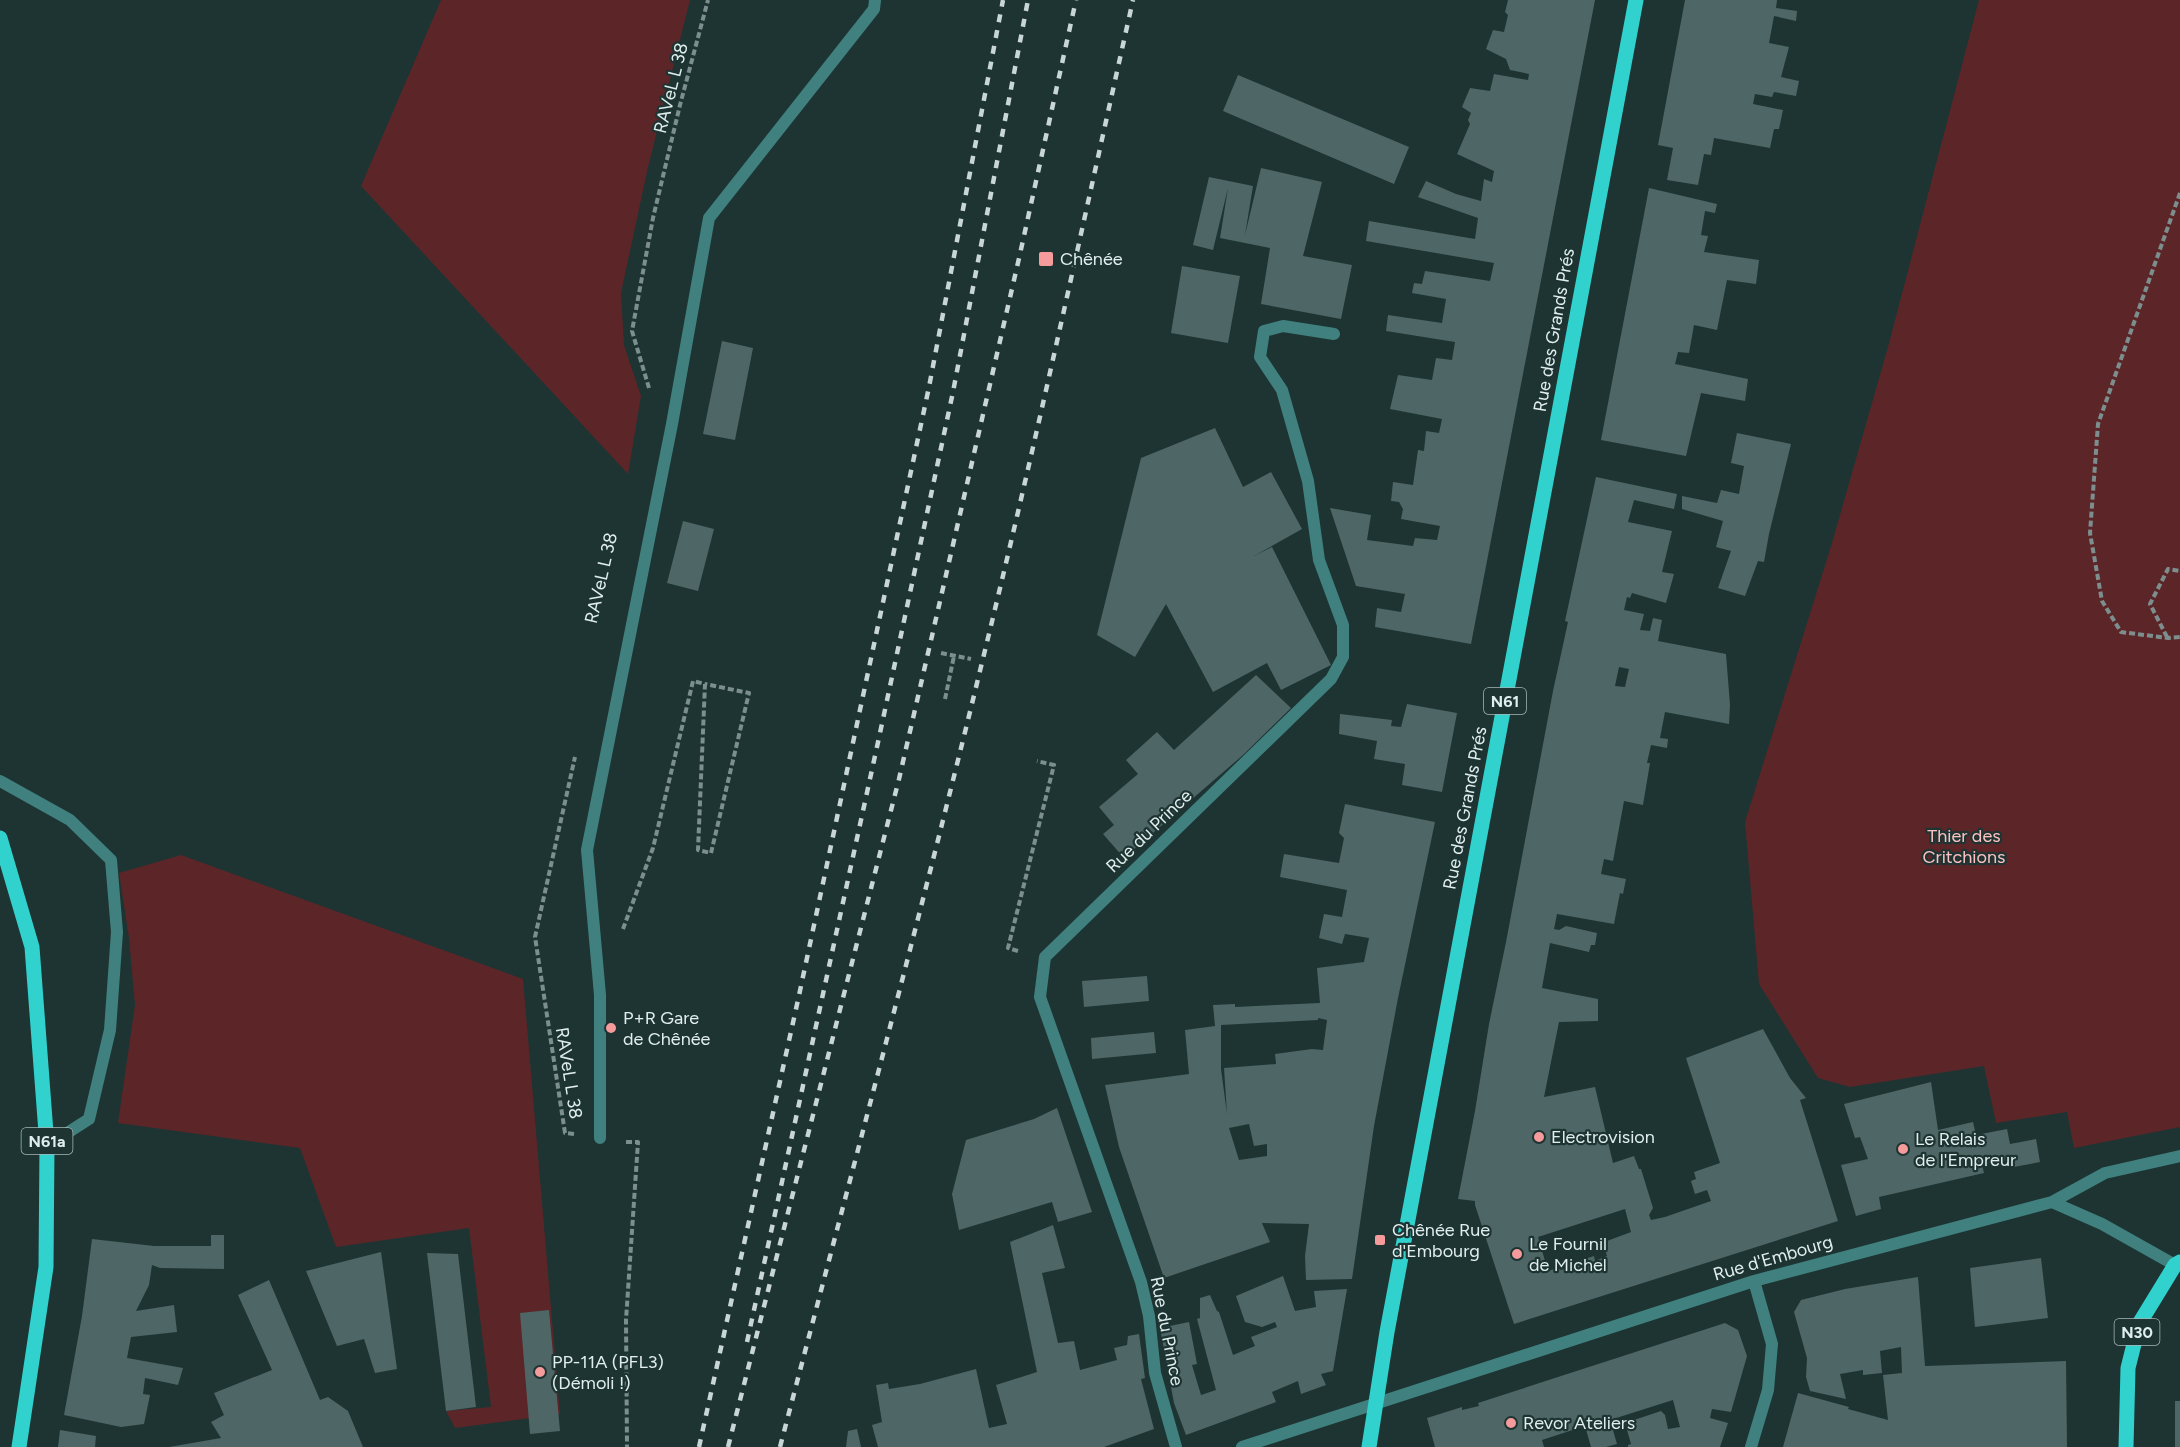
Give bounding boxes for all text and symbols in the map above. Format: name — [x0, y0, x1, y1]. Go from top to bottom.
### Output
street label: RAVeL L 38 — [649, 40, 693, 136]
street label: Rue des Grands Prés — [1529, 246, 1579, 414]
place label: Chênée — [1060, 248, 1123, 270]
marker: Chênée — [1037, 250, 1055, 268]
street label: RAVeL L 38 — [580, 530, 622, 626]
road number: N61 — [1484, 688, 1526, 714]
street label: Rue des Grands Prés — [1438, 725, 1492, 891]
street label: Rue du Prince — [1101, 784, 1197, 877]
park label: Thier des Critchions — [1923, 825, 2005, 868]
place label: P+R Gare de Chênée — [623, 1007, 711, 1050]
marker: P+R Gare de Chênée — [604, 1021, 618, 1035]
street label: RAVeL L 38 — [551, 1025, 587, 1121]
place label: Electrovision — [1551, 1126, 1655, 1148]
road number: N61a — [22, 1128, 72, 1154]
place label: Le Relais de l'Empreur — [1915, 1128, 2016, 1171]
marker: Electrovision — [1532, 1130, 1546, 1144]
marker: Le Relais de l'Empreur — [1896, 1142, 1910, 1156]
place label: Chênée Rue d'Embourg — [1392, 1219, 1490, 1262]
street label: Rue d'Embourg — [1711, 1230, 1835, 1286]
marker: Chênée Rue d'Embourg — [1373, 1233, 1387, 1247]
place label: Le Fournil de Michel — [1529, 1233, 1607, 1276]
marker: Le Fournil de Michel — [1510, 1247, 1524, 1261]
street label: Rue du Prince — [1146, 1274, 1188, 1388]
road number: N30 — [2114, 1319, 2160, 1345]
place label: PP-11A (PFL3) (Démoli !) — [552, 1351, 664, 1394]
marker: PP-11A (PFL3) (Démoli !) — [533, 1365, 547, 1379]
place label: Revor Ateliers — [1523, 1412, 1635, 1434]
marker: Revor Ateliers — [1504, 1416, 1518, 1430]

